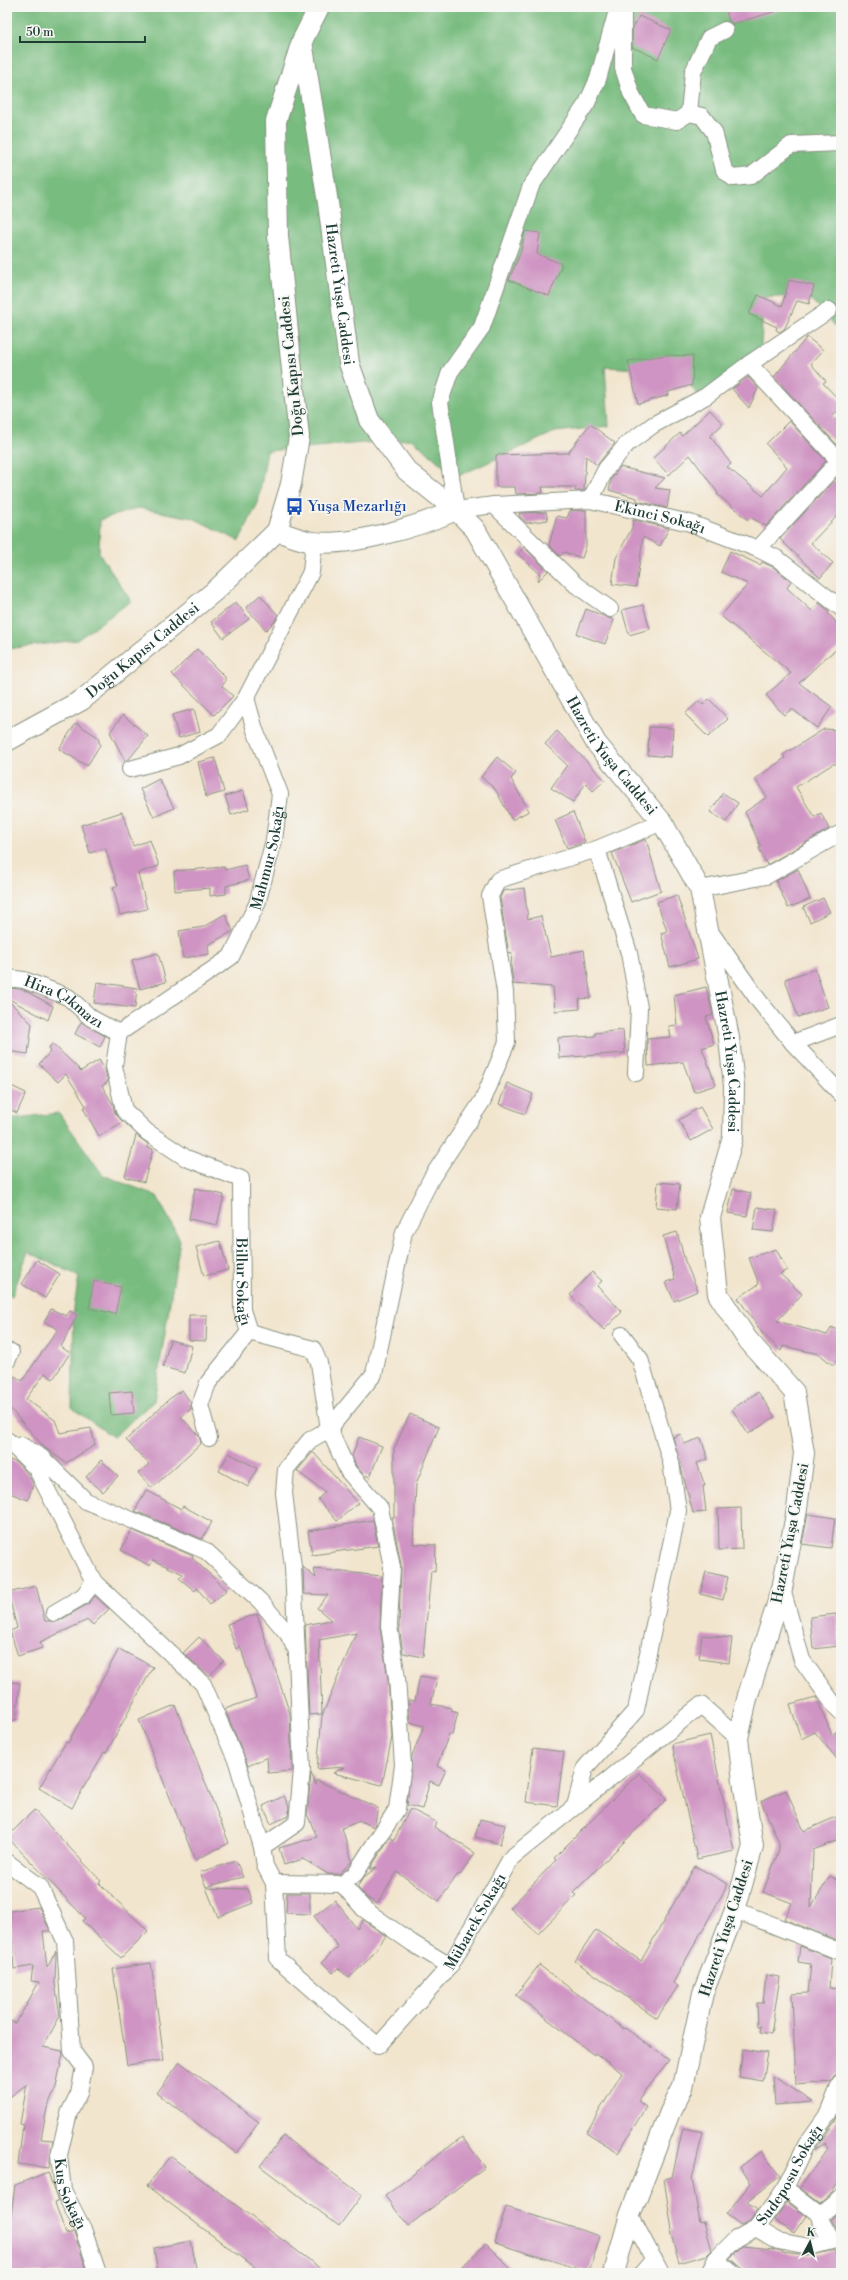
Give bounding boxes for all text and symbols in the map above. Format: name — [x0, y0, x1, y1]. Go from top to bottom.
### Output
scale bar — [20, 18, 145, 44]
text: 50 m — [26, 25, 54, 40]
street label: Hazreti Yuşa Caddesi — [321, 222, 358, 366]
street label: Doğu Kapısı Caddesi — [275, 295, 308, 437]
bus stop icon: Yuşa Mezarlığı — [285, 496, 305, 516]
place label: Yuşa Mezarlığı — [307, 497, 407, 516]
street label: Ekinci Sokağı — [612, 497, 708, 538]
street label: Doğu Kapısı Caddesi — [82, 598, 204, 703]
street label: Hazreti Yuşa Caddesi — [562, 693, 661, 819]
street label: Mahmur Sokağı — [247, 804, 288, 912]
street label: Hira Çıkmazı — [21, 972, 106, 1033]
street label: Hazreti Yuşa Caddesi — [710, 989, 743, 1133]
street label: Billur Sokağı — [231, 1237, 255, 1328]
street label: Hazreti Yuşa Caddesi — [768, 1461, 813, 1605]
street label: Hazreti Yuşa Caddesi — [695, 1857, 758, 1999]
street label: Mübarek Sokağı — [441, 1870, 511, 1974]
street label: Sudeposu Sokağı — [752, 2121, 828, 2229]
street label: Kuş Sokağı — [49, 2157, 91, 2233]
north arrow — [790, 2222, 830, 2262]
text: K — [806, 2226, 817, 2241]

